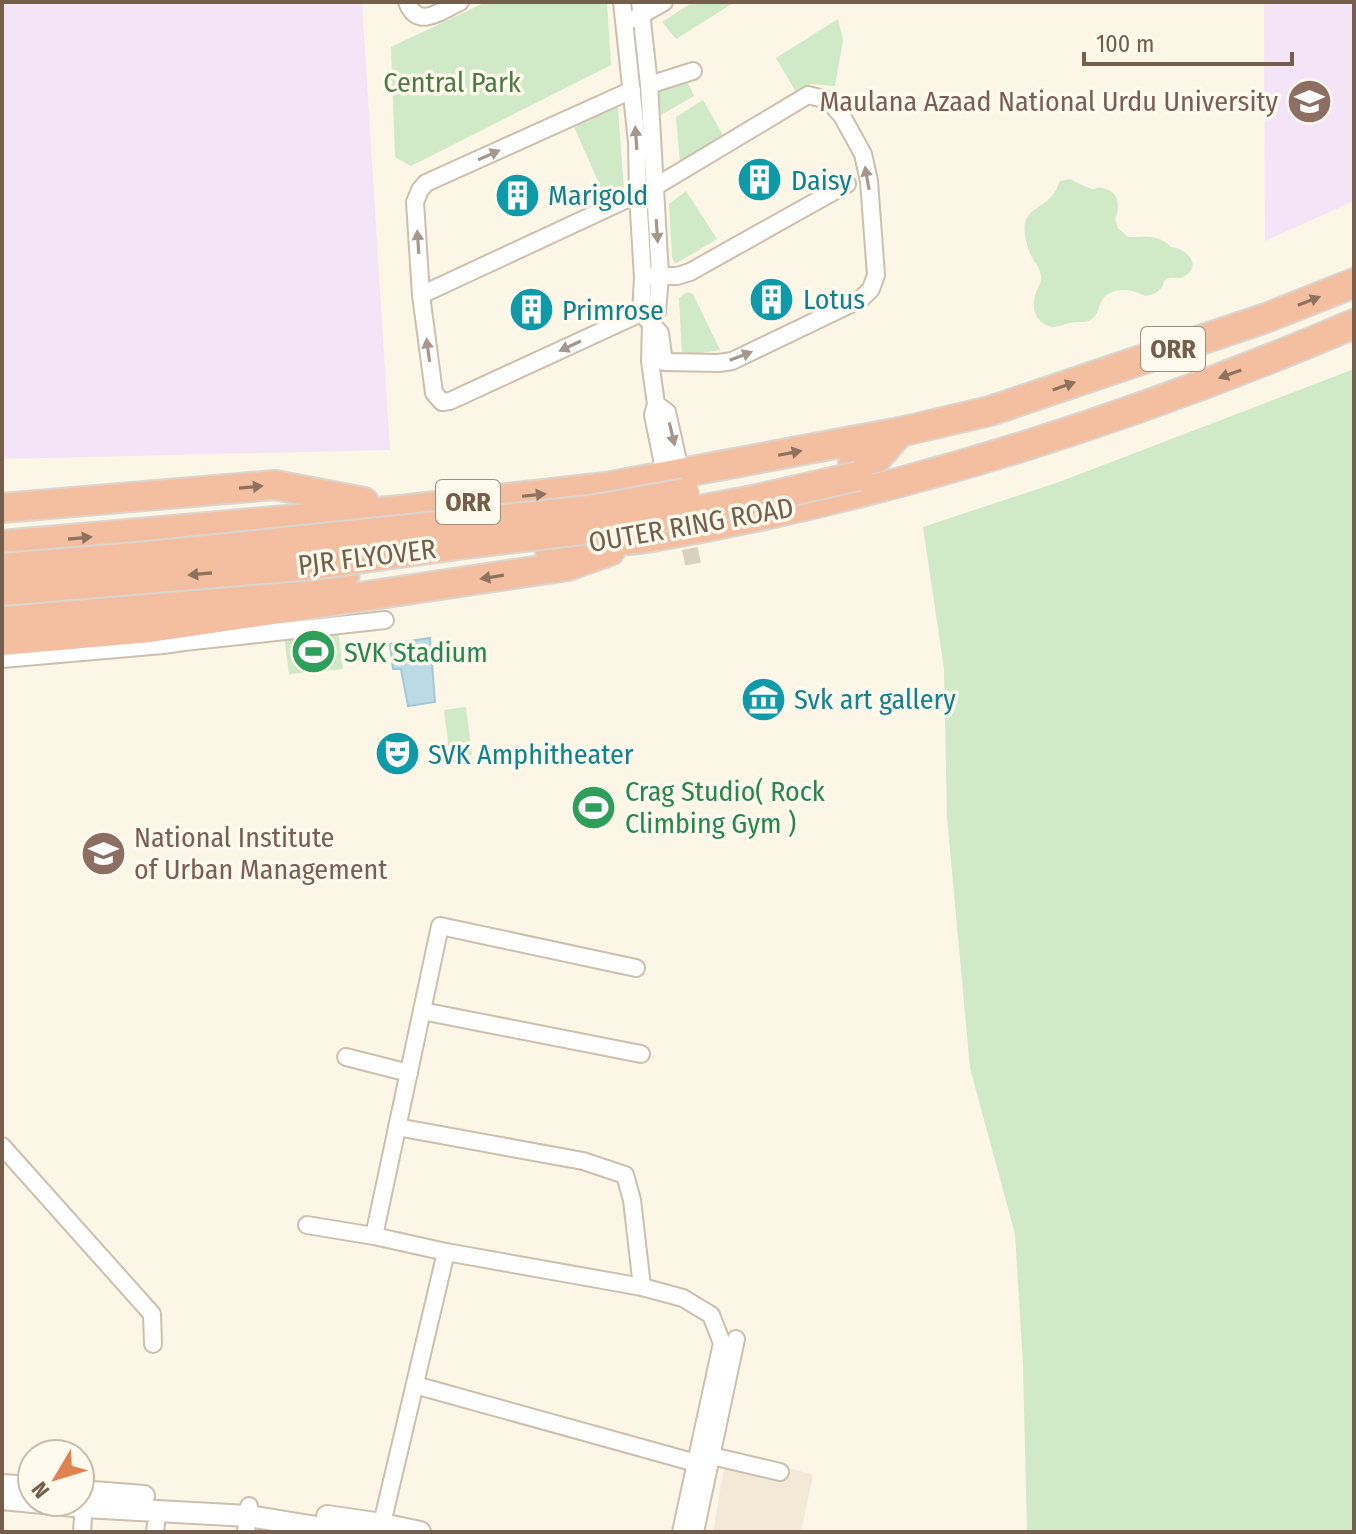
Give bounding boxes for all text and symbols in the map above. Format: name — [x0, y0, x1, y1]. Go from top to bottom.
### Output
scale bar — [1084, 16, 1292, 66]
text: 100 m — [1096, 30, 1154, 58]
park label: Central Park — [383, 66, 522, 99]
school or university icon: Maulana Azaad National Urdu University — [1285, 77, 1333, 125]
place label: Maulana Azaad National Urdu University — [819, 85, 1279, 118]
one-way arrow — [629, 125, 642, 150]
one-way arrow — [477, 148, 501, 162]
building icon: Daisy — [736, 156, 784, 204]
place label: Daisy — [791, 164, 852, 197]
one-way arrow — [861, 165, 873, 190]
building icon: Marigold — [493, 171, 541, 219]
place label: Marigold — [548, 179, 648, 212]
one-way arrow — [651, 219, 664, 244]
one-way arrow — [411, 229, 424, 254]
building icon: Lotus — [748, 275, 796, 323]
place label: Lotus — [803, 283, 865, 316]
building icon: Primrose — [507, 286, 555, 334]
place label: Primrose — [562, 294, 664, 327]
one-way arrow — [1297, 294, 1321, 307]
road number: ORR — [1141, 327, 1205, 371]
one-way arrow — [422, 337, 435, 362]
one-way arrow — [558, 339, 581, 353]
one-way arrow — [729, 349, 753, 362]
one-way arrow — [1218, 368, 1242, 380]
one-way arrow — [1052, 379, 1076, 391]
one-way arrow — [666, 422, 679, 447]
one-way arrow — [778, 446, 803, 458]
one-way arrow — [239, 480, 264, 493]
road number: ORR — [436, 480, 500, 524]
one-way arrow — [522, 488, 547, 501]
street label: OUTER RING ROAD — [586, 491, 796, 559]
one-way arrow — [68, 531, 93, 544]
street label: PJR FLYOVER — [296, 532, 438, 582]
one-way arrow — [187, 568, 212, 581]
one-way arrow — [479, 571, 504, 584]
sports icon: SVK Stadium — [289, 628, 337, 676]
place label: SVK Stadium — [344, 636, 488, 669]
museum icon: Svk art gallery — [739, 675, 787, 723]
place label: Svk art gallery — [794, 683, 956, 716]
theatre icon: SVK Amphitheater — [373, 730, 421, 778]
place label: SVK Amphitheater — [428, 738, 634, 771]
place label: Crag Studio( Rock Climbing Gym ) — [625, 775, 826, 840]
sports icon: Crag Studio( Rock Climbing Gym ) — [570, 783, 618, 831]
place label: National Institute of Urban Management — [134, 821, 388, 886]
school or university icon: National Institute of Urban Management — [79, 829, 127, 877]
north arrow — [16, 1438, 96, 1518]
text: N — [26, 1476, 55, 1504]

